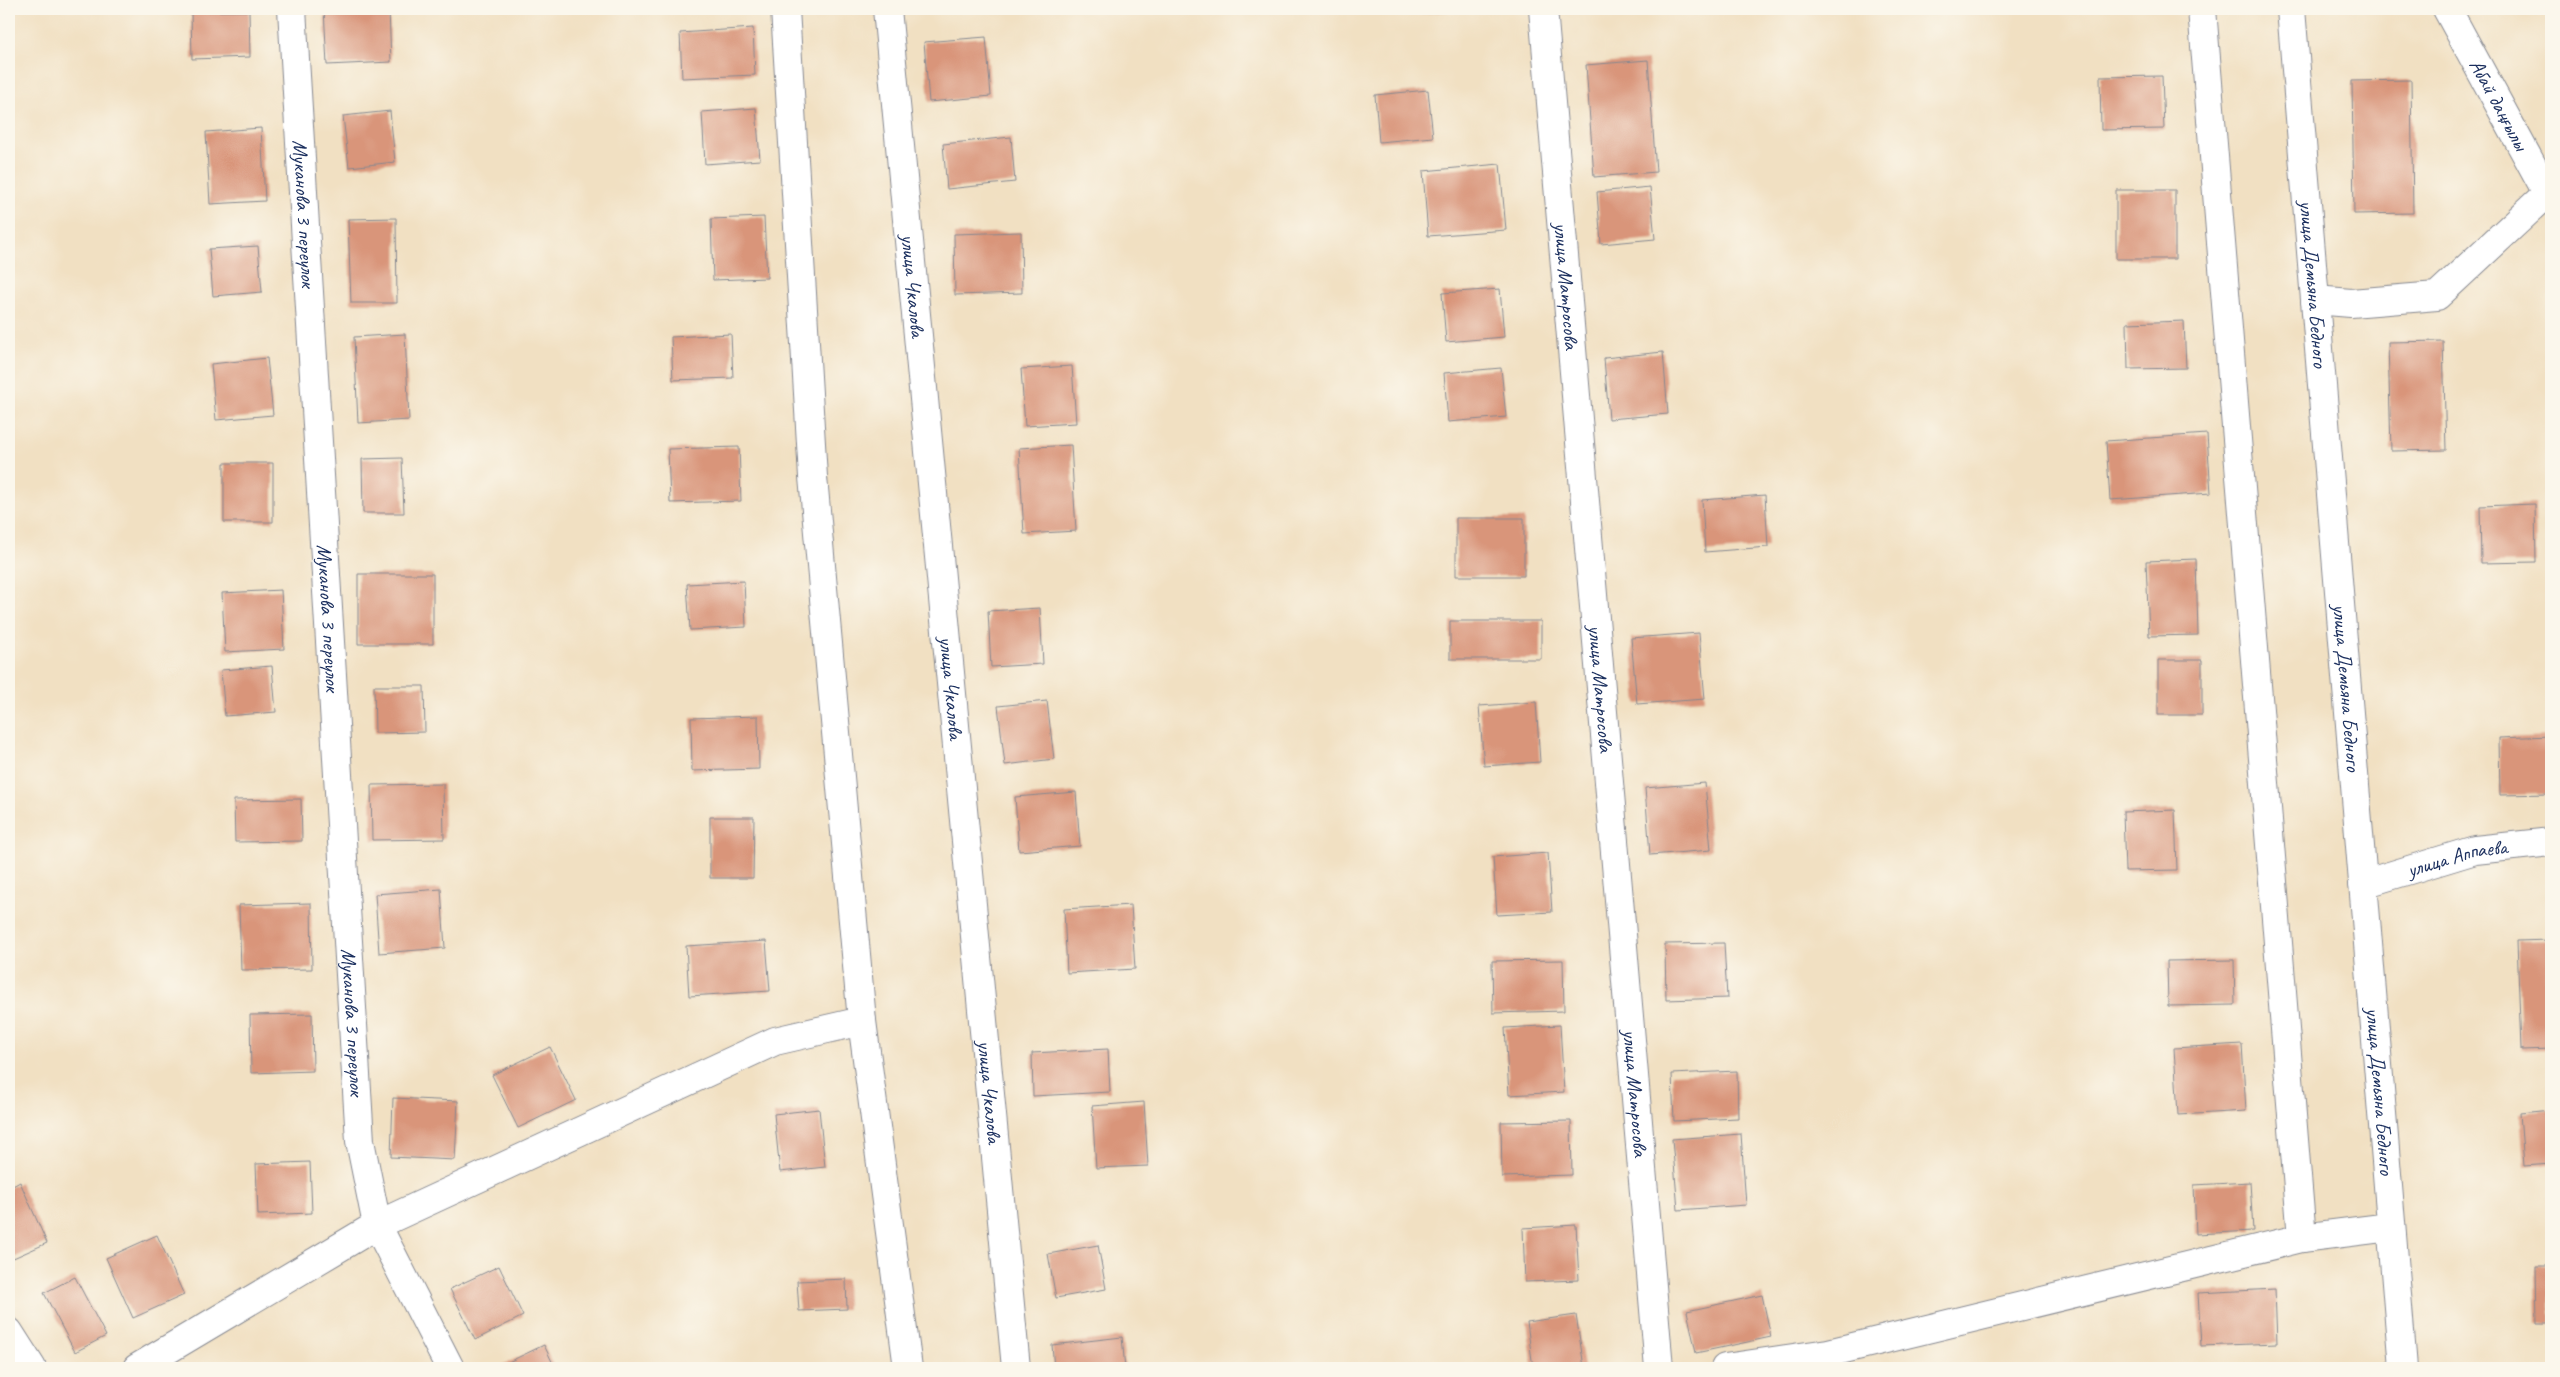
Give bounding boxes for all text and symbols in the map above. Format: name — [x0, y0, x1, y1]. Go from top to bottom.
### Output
street label: Абай даңғылы — [2464, 55, 2535, 157]
street label: Муканова 3 переулок — [287, 139, 322, 290]
street label: улица Демьяна Бедного — [2294, 197, 2334, 370]
street label: улица Матросова — [1548, 219, 1585, 352]
street label: улица Чкалова — [895, 231, 931, 341]
street label: Муканова 3 переулок — [311, 543, 346, 695]
street label: улица Демьяна Бедного — [2327, 601, 2367, 774]
street label: улица Матросова — [1582, 622, 1620, 755]
street label: улица Чкалова — [933, 633, 969, 743]
street label: улица Аппаева — [2402, 833, 2511, 883]
street label: Муканова 3 переулок — [335, 948, 370, 1099]
street label: улица Демьяна Бедного — [2360, 1005, 2400, 1178]
street label: улица Матросова — [1617, 1027, 1654, 1159]
street label: улица Чкалова — [972, 1037, 1008, 1147]

